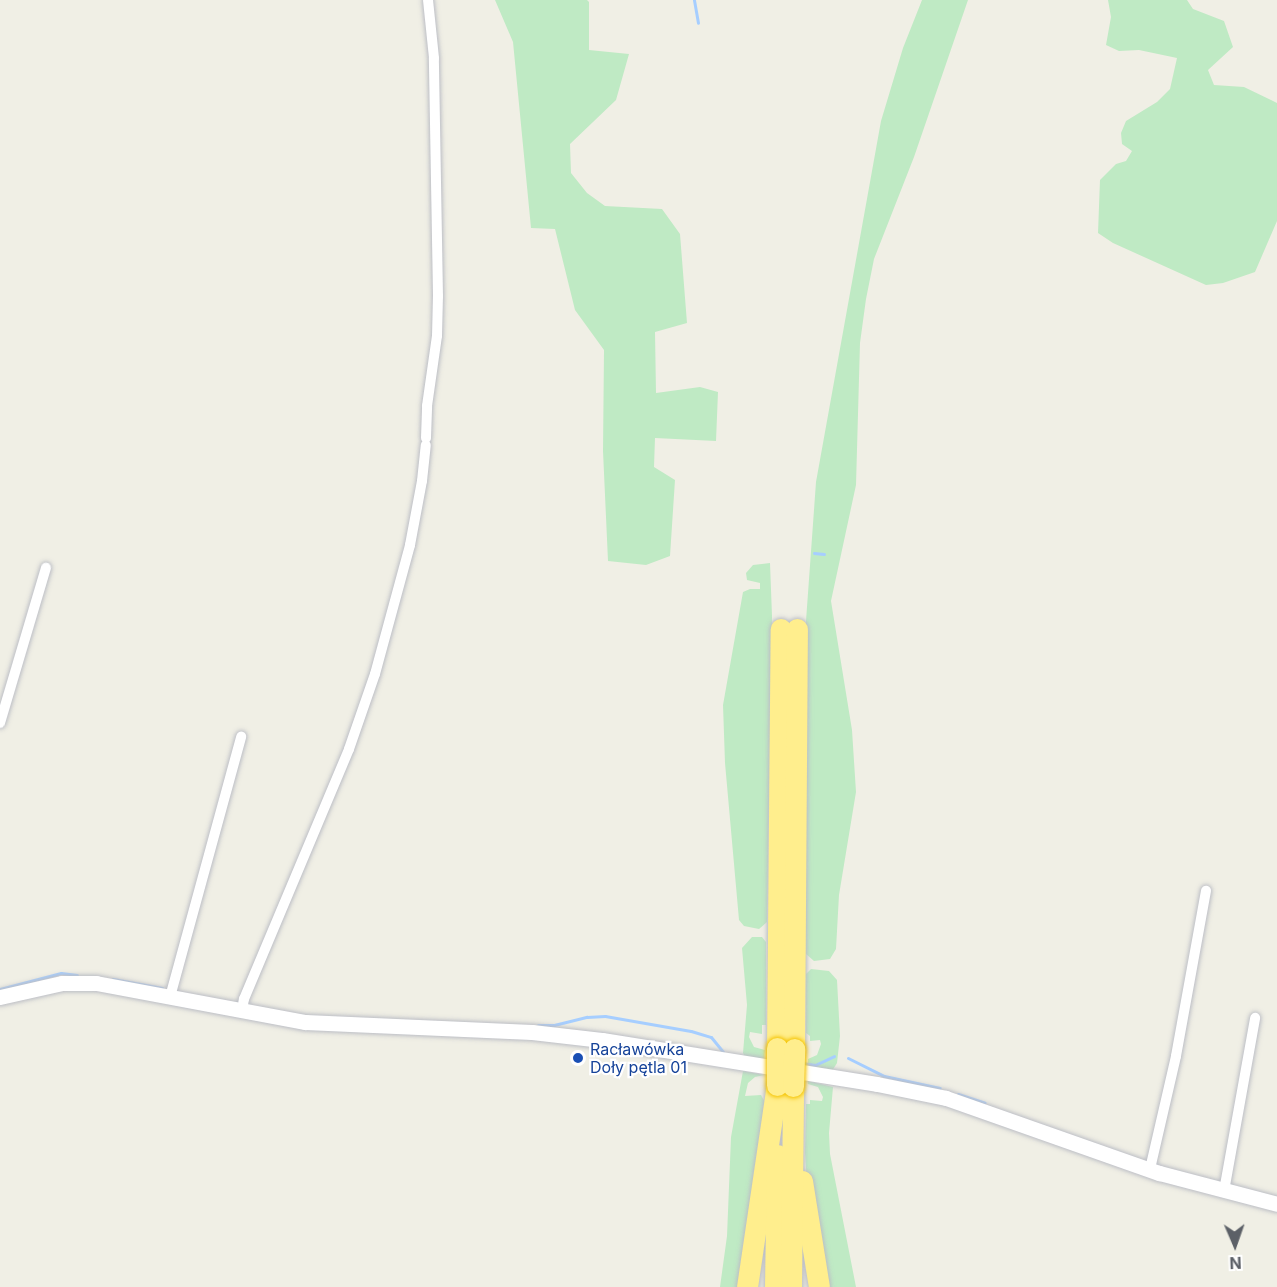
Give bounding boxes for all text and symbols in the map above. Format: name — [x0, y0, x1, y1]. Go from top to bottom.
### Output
place label: Racławówka Doły pętla 01 — [590, 1039, 687, 1077]
marker: Racławówka Doły pętla 01 — [571, 1051, 585, 1065]
north arrow — [1205, 1215, 1265, 1275]
text: N — [1229, 1253, 1242, 1273]

